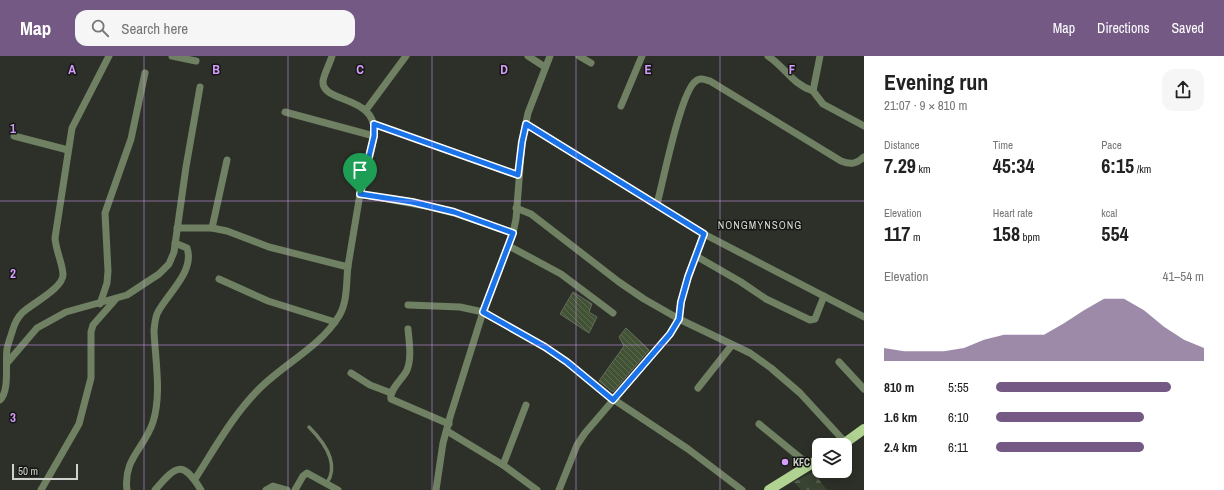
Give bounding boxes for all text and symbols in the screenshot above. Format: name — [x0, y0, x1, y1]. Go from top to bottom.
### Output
search box — [75, 10, 355, 46]
text: Map — [20, 15, 51, 41]
icon: search — [89, 17, 111, 39]
text: Search here — [121, 18, 188, 39]
text: Map — [1053, 19, 1075, 37]
text: Directions — [1097, 19, 1149, 37]
text: Saved — [1171, 19, 1204, 37]
text: A — [68, 61, 76, 78]
text: B — [212, 61, 220, 78]
text: C — [356, 61, 364, 78]
text: D — [500, 61, 508, 78]
text: E — [644, 61, 652, 78]
text: F — [789, 61, 796, 78]
text: Evening run — [884, 67, 988, 97]
button: share — [1162, 69, 1204, 111]
text: 21:07 · 9 × 810 m — [884, 97, 967, 114]
text: 1 — [10, 120, 16, 137]
text: Distance — [884, 138, 920, 152]
text: Time — [993, 138, 1013, 152]
text: Pace — [1101, 138, 1122, 152]
text: 7.29 — [884, 152, 916, 179]
text: 45:34 — [993, 152, 1035, 179]
text: 6:15 — [1101, 152, 1134, 179]
pin — [343, 153, 377, 194]
icon: arrive — [349, 159, 371, 181]
text: km — [916, 162, 930, 176]
text: /km — [1134, 162, 1151, 176]
text: Elevation — [884, 206, 922, 220]
text: Heart rate — [993, 206, 1033, 220]
text: kcal — [1101, 206, 1117, 220]
district label: NONGMYNSONG — [718, 218, 802, 232]
text: 117 — [884, 220, 910, 247]
text: 158 — [993, 220, 1020, 247]
text: 554 — [1101, 220, 1129, 247]
text: m — [910, 230, 921, 244]
text: bpm — [1020, 230, 1040, 244]
text: 2 — [10, 265, 16, 282]
text: Elevation — [884, 268, 928, 285]
text: 41–54 m — [1163, 268, 1204, 285]
text: 810 m — [884, 379, 914, 396]
text: 5:55 — [948, 379, 969, 396]
text: 3 — [10, 409, 16, 426]
text: 1.6 km — [884, 409, 917, 426]
text: 6:10 — [948, 409, 969, 426]
map controls — [812, 438, 852, 478]
button: layers — [812, 438, 852, 478]
text: 2.4 km — [884, 439, 917, 456]
text: 6:11 — [948, 439, 968, 456]
place label: KFC — [793, 456, 810, 469]
marker: KFC — [780, 457, 790, 467]
scale bar — [12, 462, 78, 481]
text: 50 m — [18, 464, 38, 478]

